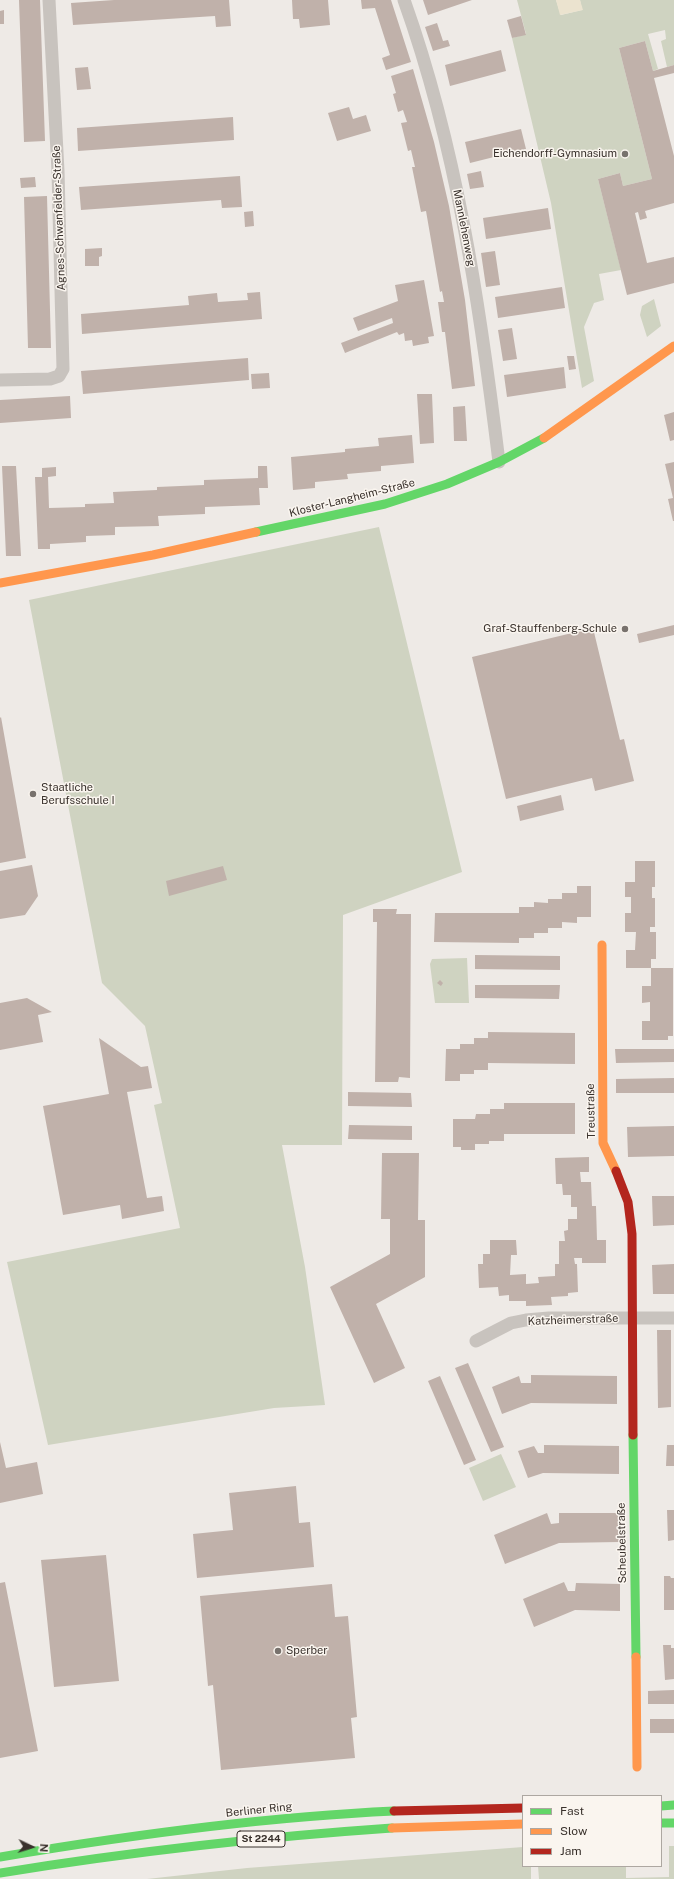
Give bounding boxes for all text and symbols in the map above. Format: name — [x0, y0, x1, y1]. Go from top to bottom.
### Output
street label: Agnes-Schwanfelder-Straße — [50, 145, 68, 291]
place label: Eichendorff-Gymnasium — [493, 147, 617, 161]
marker: Eichendorff-Gymnasium — [620, 149, 630, 159]
street label: Mannlehenweg — [450, 188, 478, 268]
street label: Kloster-Langheim-Straße — [288, 476, 416, 520]
place label: Graf-Stauffenberg-Schule — [483, 622, 617, 636]
marker: Graf-Stauffenberg-Schule — [620, 624, 630, 634]
place label: Staatliche Berufsschule I — [41, 781, 115, 807]
marker: Staatliche Berufsschule I — [28, 789, 38, 799]
street label: Treustraße — [584, 1083, 598, 1139]
street label: Katzheimerstraße — [527, 1312, 619, 1328]
street label: Scheubelstraße — [615, 1502, 629, 1584]
place label: Sperber — [286, 1644, 328, 1658]
marker: Sperber — [273, 1646, 283, 1656]
legend — [522, 1795, 662, 1867]
street label: Berliner Ring — [225, 1800, 293, 1820]
text: Fast — [560, 1804, 584, 1818]
text: Slow — [560, 1824, 587, 1838]
north arrow — [12, 1827, 52, 1867]
road number: St 2244 — [237, 1831, 285, 1847]
text: N — [38, 1843, 50, 1853]
text: Jam — [560, 1844, 582, 1858]

